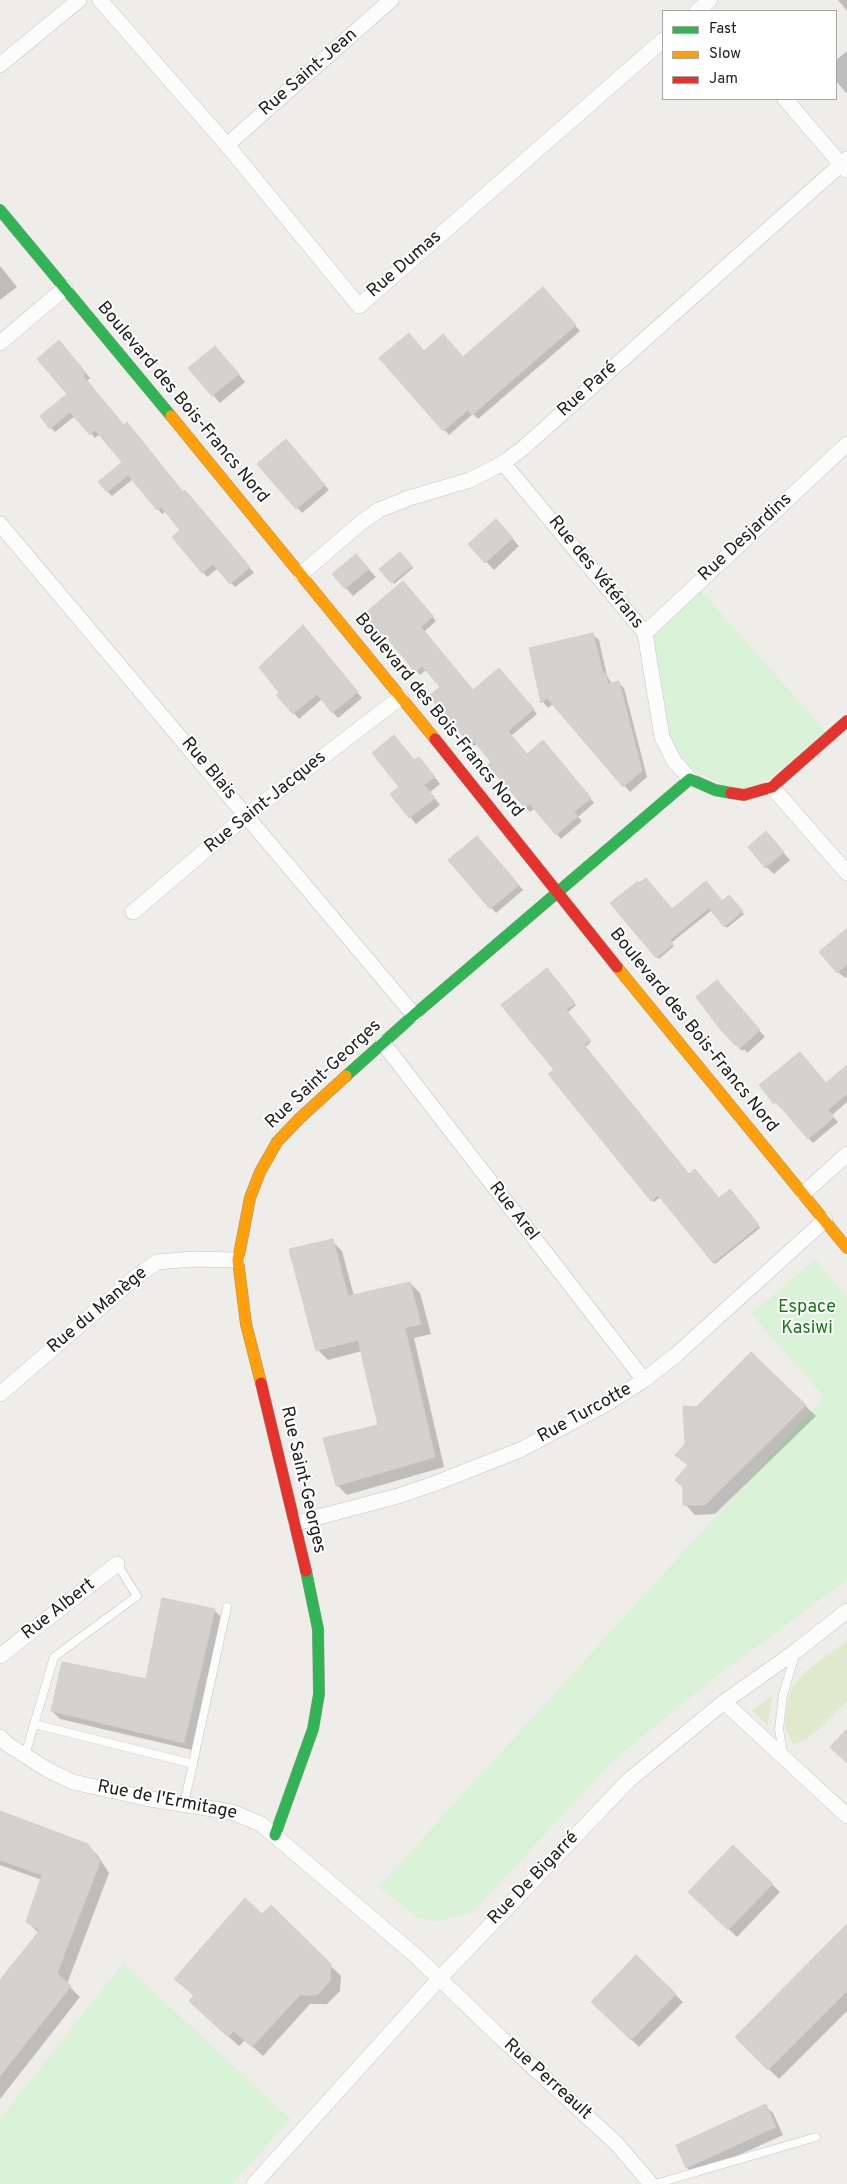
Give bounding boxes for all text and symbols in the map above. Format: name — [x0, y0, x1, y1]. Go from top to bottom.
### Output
legend — [662, 10, 837, 100]
text: Fast — [709, 20, 737, 39]
street label: Rue Saint-Jean — [256, 25, 362, 121]
text: Slow — [709, 45, 741, 64]
text: Jam — [709, 70, 738, 89]
street label: Rue Dumas — [363, 227, 447, 303]
street label: Boulevard des Bois-Francs Nord — [91, 298, 273, 508]
street label: Rue Paré — [554, 358, 622, 422]
street label: Rue Desjardins — [695, 489, 797, 587]
street label: Rue des Vétérans — [543, 512, 647, 634]
street label: Boulevard des Bois-Francs Nord — [349, 610, 527, 822]
street label: Rue Blais — [176, 733, 240, 805]
street label: Rue Saint-Jacques — [201, 747, 331, 859]
street label: Boulevard des Bois-Francs Nord — [604, 925, 782, 1137]
street label: Rue Saint-Georges — [262, 1016, 386, 1134]
street label: Rue Arel — [483, 1178, 543, 1246]
street label: Rue du Manège — [44, 1263, 152, 1359]
park label: Espace Kasiwi — [778, 1297, 836, 1340]
street label: Rue Turcotte — [534, 1379, 636, 1449]
street label: Rue Saint-Georges — [275, 1404, 329, 1556]
street label: Rue Albert — [18, 1575, 100, 1645]
street label: Rue de l'Ermitage — [95, 1777, 239, 1825]
street label: Rue De Bigarré — [484, 1828, 584, 1930]
street label: Rue Perreault — [498, 2035, 596, 2125]

